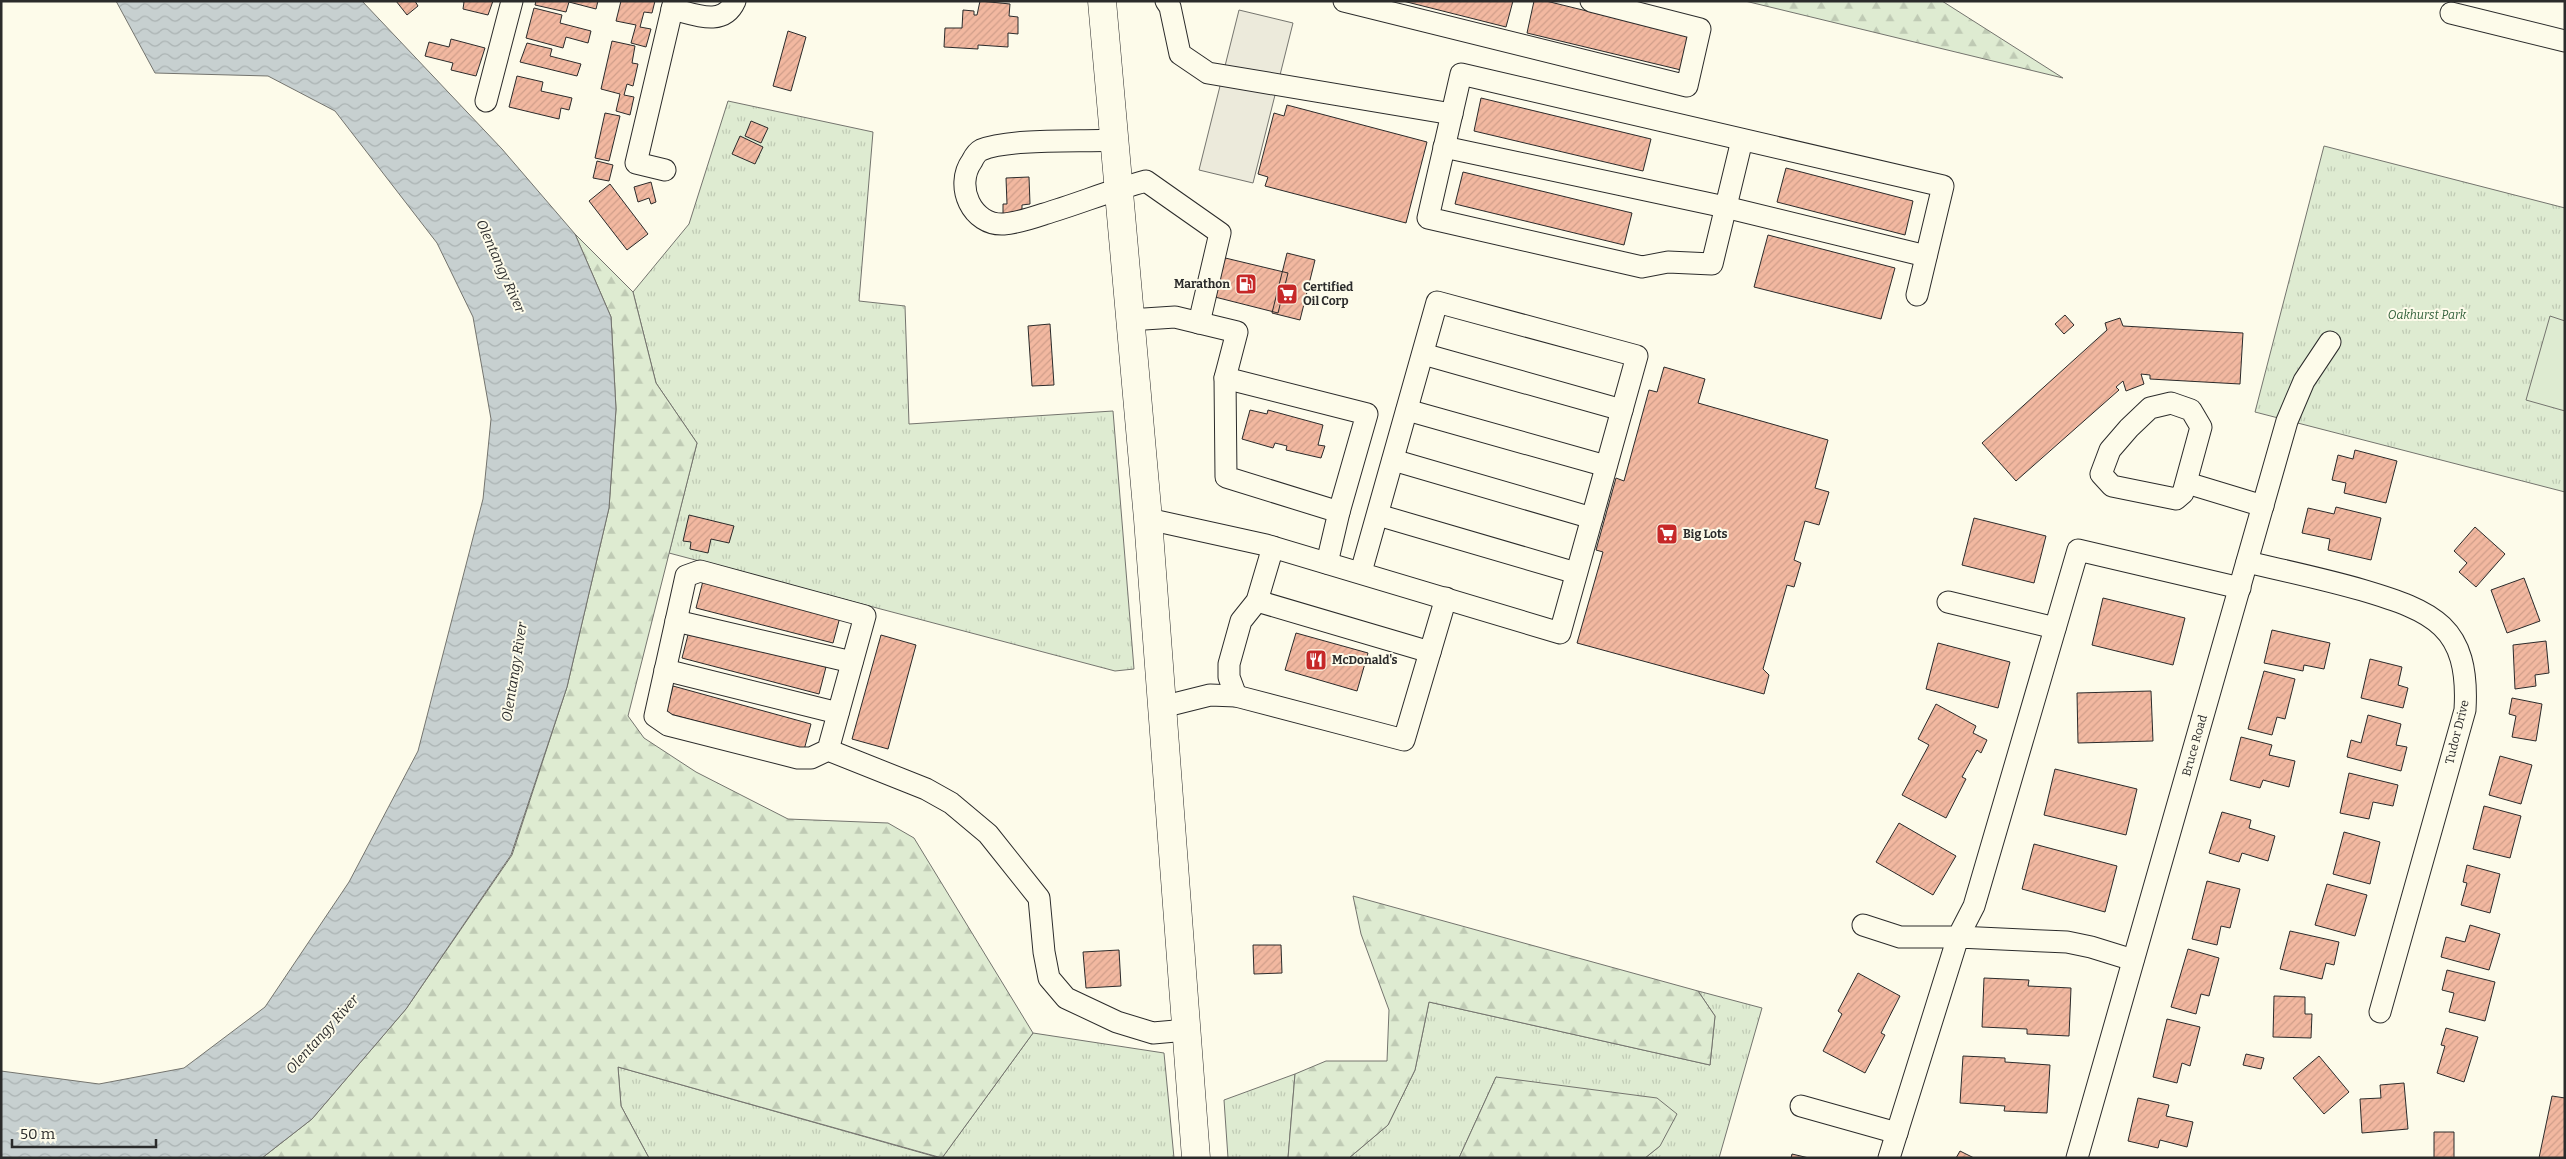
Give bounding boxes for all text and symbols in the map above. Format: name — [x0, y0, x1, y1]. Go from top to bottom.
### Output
water label: Olentangy River — [472, 217, 529, 317]
fuel station icon: Marathon — [1234, 272, 1258, 296]
place label: Marathon — [1174, 277, 1230, 291]
place label: Certified Oil Corp — [1303, 280, 1354, 308]
supermarket icon: Certified Oil Corp — [1275, 282, 1299, 306]
park label: Oakhurst Park — [2388, 308, 2467, 322]
supermarket icon: Big Lots — [1655, 522, 1679, 546]
place label: Big Lots — [1683, 527, 1728, 541]
water label: Olentangy River — [498, 620, 531, 723]
restaurant icon: McDonald's — [1304, 648, 1328, 672]
place label: McDonald's — [1332, 653, 1398, 667]
street label: Tudor Drive — [2442, 699, 2472, 765]
street label: Bruce Road — [2179, 713, 2210, 778]
water label: Olentangy River — [282, 990, 363, 1077]
scale bar — [12, 1116, 156, 1148]
text: 50 m — [20, 1125, 56, 1143]

